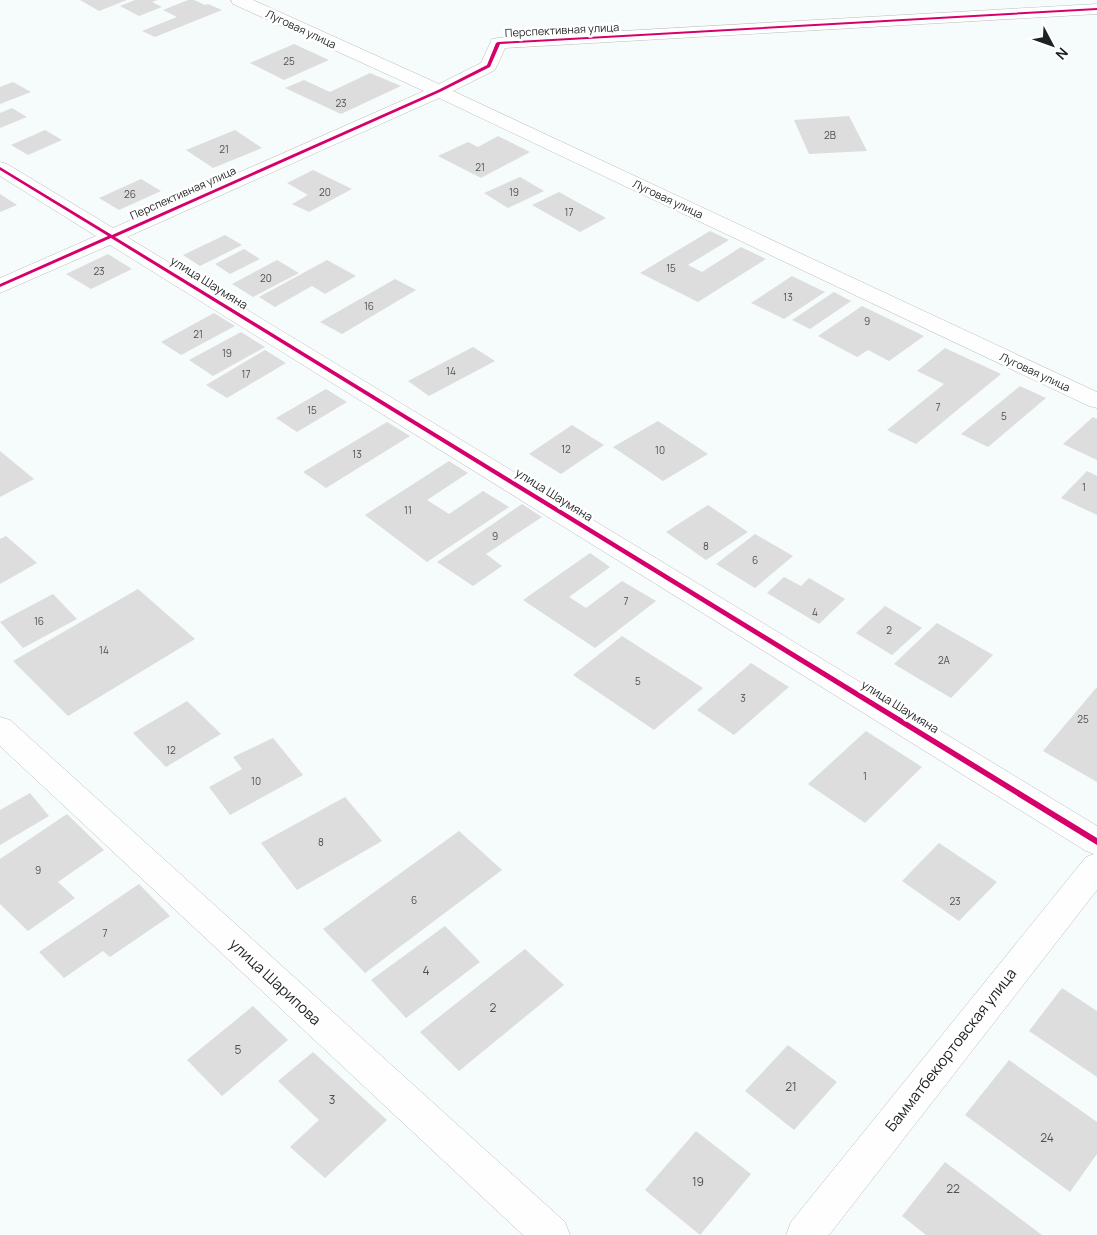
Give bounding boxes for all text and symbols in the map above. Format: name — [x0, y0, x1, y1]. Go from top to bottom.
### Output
street label: Луговая улица — [263, 6, 339, 51]
street label: Перспективная улица — [504, 19, 620, 40]
north arrow — [1027, 20, 1077, 70]
text: N — [1052, 44, 1073, 64]
house number: 25 — [283, 54, 295, 68]
house number: 23 — [335, 96, 347, 110]
house number: 2В — [824, 128, 836, 142]
house number: 21 — [219, 142, 229, 156]
house number: 21 — [475, 160, 485, 174]
street label: Перспективная улица — [127, 162, 238, 223]
street label: Луговая улица — [630, 176, 706, 221]
house number: 20 — [319, 185, 331, 199]
house number: 19 — [509, 185, 519, 199]
house number: 26 — [124, 187, 136, 201]
house number: 17 — [565, 205, 573, 219]
street label: улица Шаумяна — [167, 252, 251, 313]
house number: 15 — [666, 261, 676, 275]
house number: 23 — [93, 264, 105, 278]
house number: 20 — [260, 271, 272, 285]
house number: 13 — [783, 290, 793, 304]
house number: 16 — [364, 299, 374, 313]
house number: 9 — [864, 314, 870, 328]
house number: 21 — [193, 327, 203, 341]
house number: 19 — [222, 346, 232, 360]
street label: Луговая улица — [997, 349, 1073, 394]
house number: 14 — [446, 364, 456, 378]
house number: 17 — [242, 367, 250, 381]
house number: 7 — [935, 400, 941, 414]
house number: 15 — [307, 403, 317, 417]
house number: 5 — [1001, 409, 1007, 423]
house number: 12 — [561, 442, 571, 456]
house number: 10 — [655, 443, 665, 457]
house number: 13 — [352, 447, 362, 461]
street label: улица Шаумяна — [512, 464, 596, 525]
house number: 1 — [1082, 480, 1086, 494]
house number: 11 — [404, 503, 412, 517]
house number: 9 — [492, 529, 498, 543]
house number: 8 — [703, 539, 709, 553]
house number: 6 — [752, 553, 758, 567]
house number: 7 — [623, 594, 629, 608]
house number: 4 — [812, 605, 818, 619]
house number: 16 — [34, 614, 44, 628]
house number: 2 — [886, 623, 892, 637]
house number: 14 — [99, 643, 109, 657]
house number: 2А — [938, 653, 951, 667]
house number: 5 — [635, 674, 641, 688]
street label: улица Шаумяна — [858, 676, 942, 737]
house number: 3 — [740, 691, 746, 705]
house number: 25 — [1077, 712, 1089, 726]
house number: 12 — [166, 743, 176, 757]
house number: 1 — [863, 769, 867, 783]
house number: 10 — [251, 774, 261, 788]
house number: 8 — [318, 835, 324, 849]
house number: 9 — [35, 863, 41, 877]
house number: 6 — [411, 893, 417, 907]
house number: 23 — [949, 894, 961, 908]
house number: 7 — [102, 926, 108, 940]
street label: улица Шарипова — [225, 934, 326, 1030]
house number: 4 — [422, 962, 430, 979]
street label: Бамматбекюртовская улица — [880, 964, 1021, 1136]
house number: 2 — [490, 999, 497, 1016]
house number: 5 — [235, 1041, 242, 1058]
house number: 21 — [785, 1078, 797, 1095]
house number: 3 — [329, 1091, 335, 1108]
house number: 24 — [1040, 1129, 1054, 1146]
house number: 19 — [692, 1173, 704, 1190]
house number: 22 — [946, 1180, 960, 1197]

